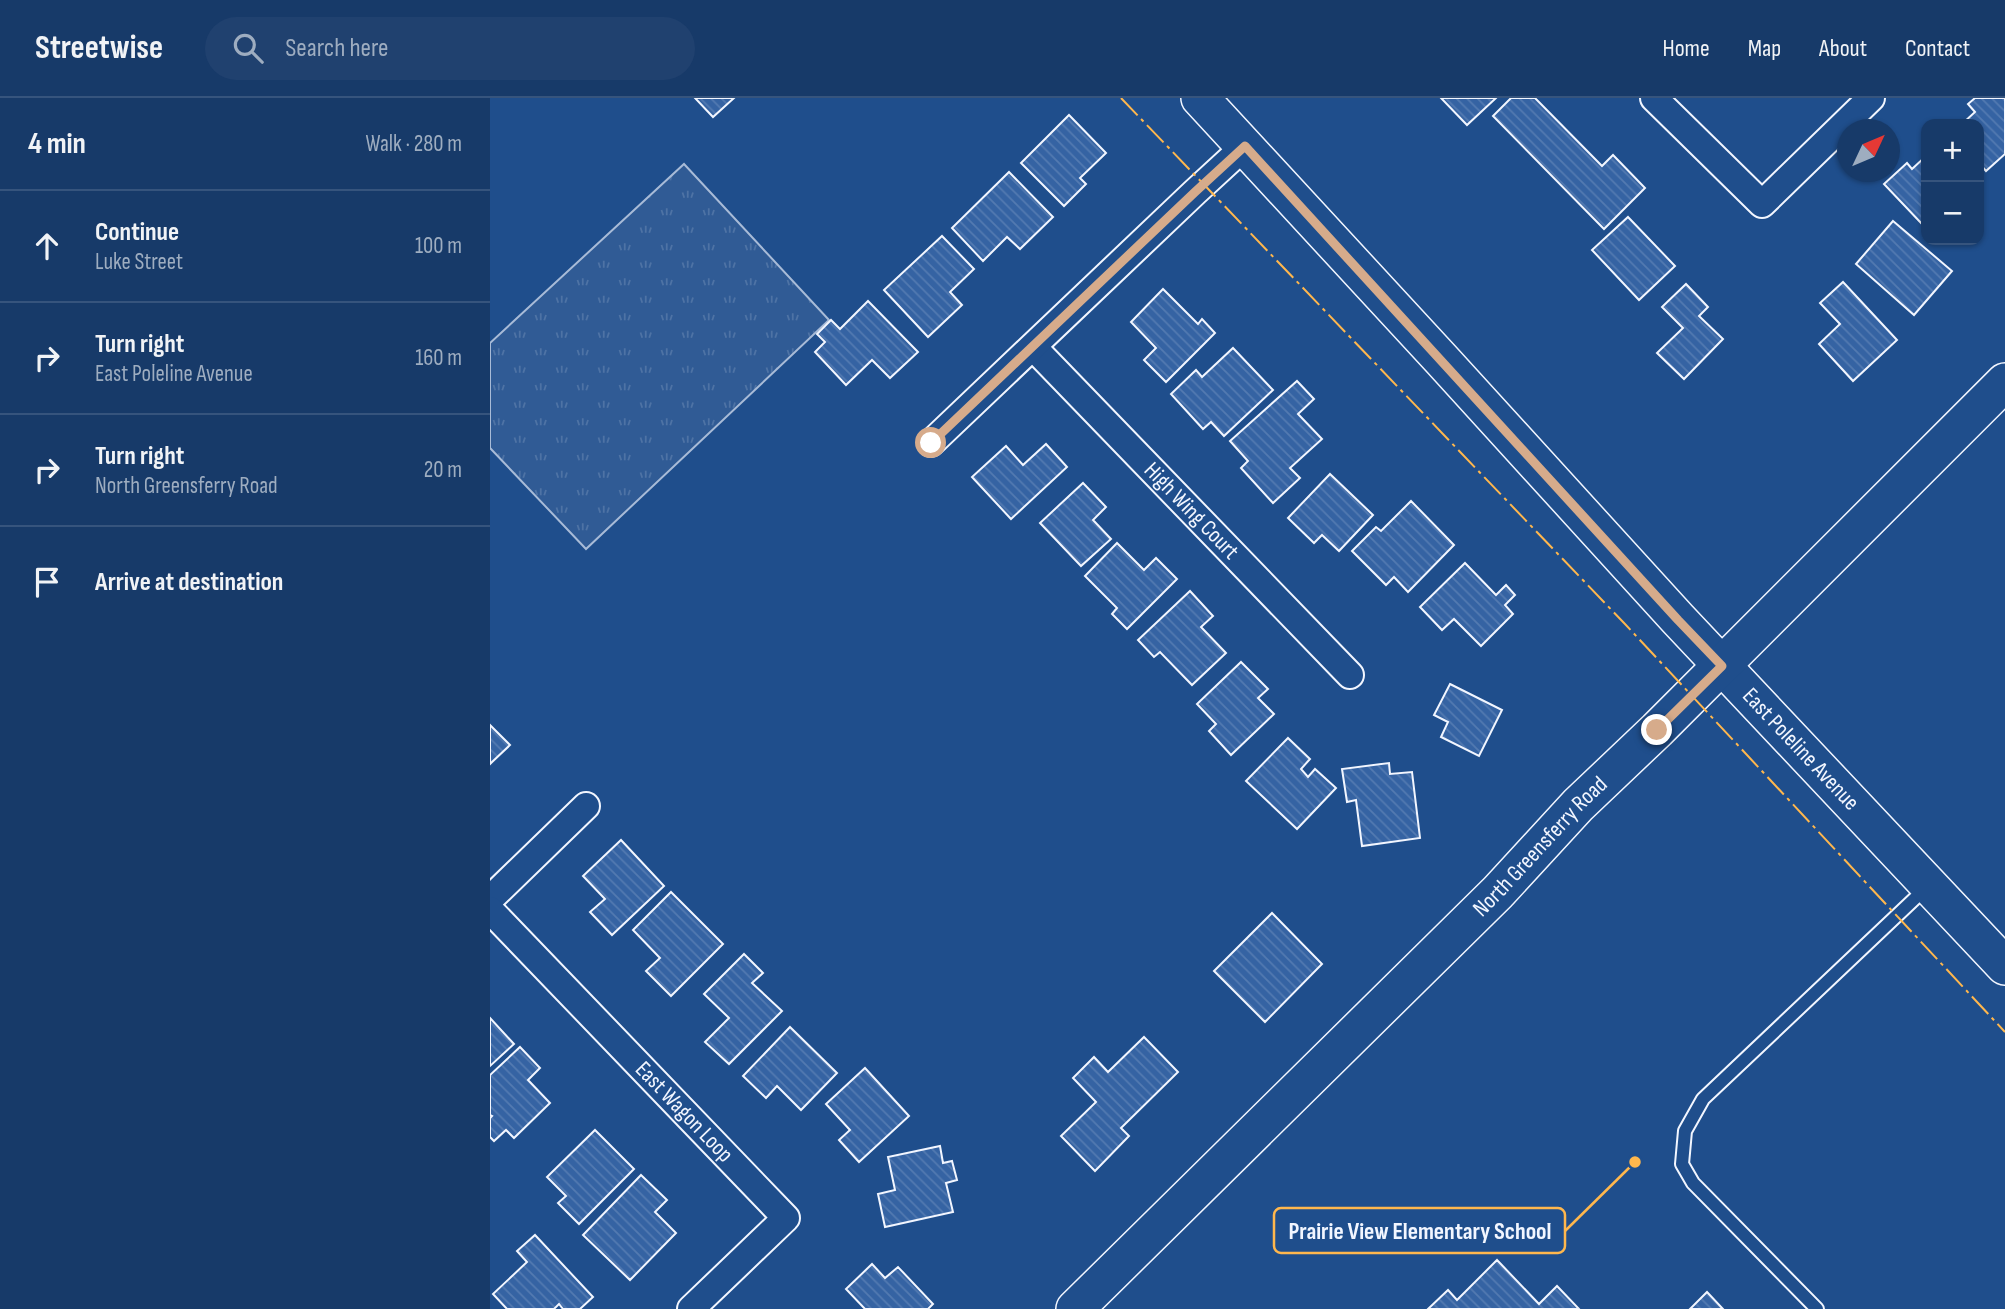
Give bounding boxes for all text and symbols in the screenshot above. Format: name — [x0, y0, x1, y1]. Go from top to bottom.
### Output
search box — [205, 17, 695, 80]
text: Streetwise — [35, 28, 163, 68]
icon: search — [229, 29, 267, 67]
text: Search here — [285, 33, 389, 64]
text: Home — [1662, 34, 1710, 63]
text: Map — [1748, 34, 1781, 63]
text: About — [1819, 34, 1867, 63]
text: Contact — [1905, 34, 1970, 63]
north arrow — [1837, 119, 1900, 182]
map controls — [1921, 119, 1984, 245]
button: + — [1921, 119, 1984, 182]
text: 4 min — [28, 126, 86, 162]
text: Walk · 280 m — [366, 130, 462, 158]
button: − — [1921, 182, 1984, 245]
text: Continue — [95, 217, 179, 248]
icon: ahead — [28, 227, 66, 265]
text: 100 m — [415, 232, 462, 260]
text: Luke Street — [95, 248, 183, 276]
text: Turn right — [95, 329, 184, 360]
icon: right — [28, 339, 66, 377]
text: 160 m — [415, 344, 462, 372]
text: East Poleline Avenue — [95, 360, 253, 388]
route start — [915, 427, 946, 458]
text: Turn right — [95, 441, 184, 472]
icon: right — [28, 451, 66, 489]
text: 20 m — [424, 456, 462, 484]
street label: High Wing Court — [1138, 456, 1245, 566]
text: North Greensferry Road — [95, 472, 278, 500]
icon: arrive — [28, 563, 66, 601]
text: Arrive at destination — [95, 567, 283, 598]
street label: East Poleline Avenue — [1736, 682, 1865, 816]
route end — [1641, 714, 1672, 745]
street label: North Greensferry Road — [1467, 771, 1613, 923]
street label: East Wagon Loop — [629, 1056, 739, 1168]
callout: Prairie View Elementary School — [1274, 1208, 1565, 1253]
text: Prairie View Elementary School — [1289, 1217, 1551, 1246]

